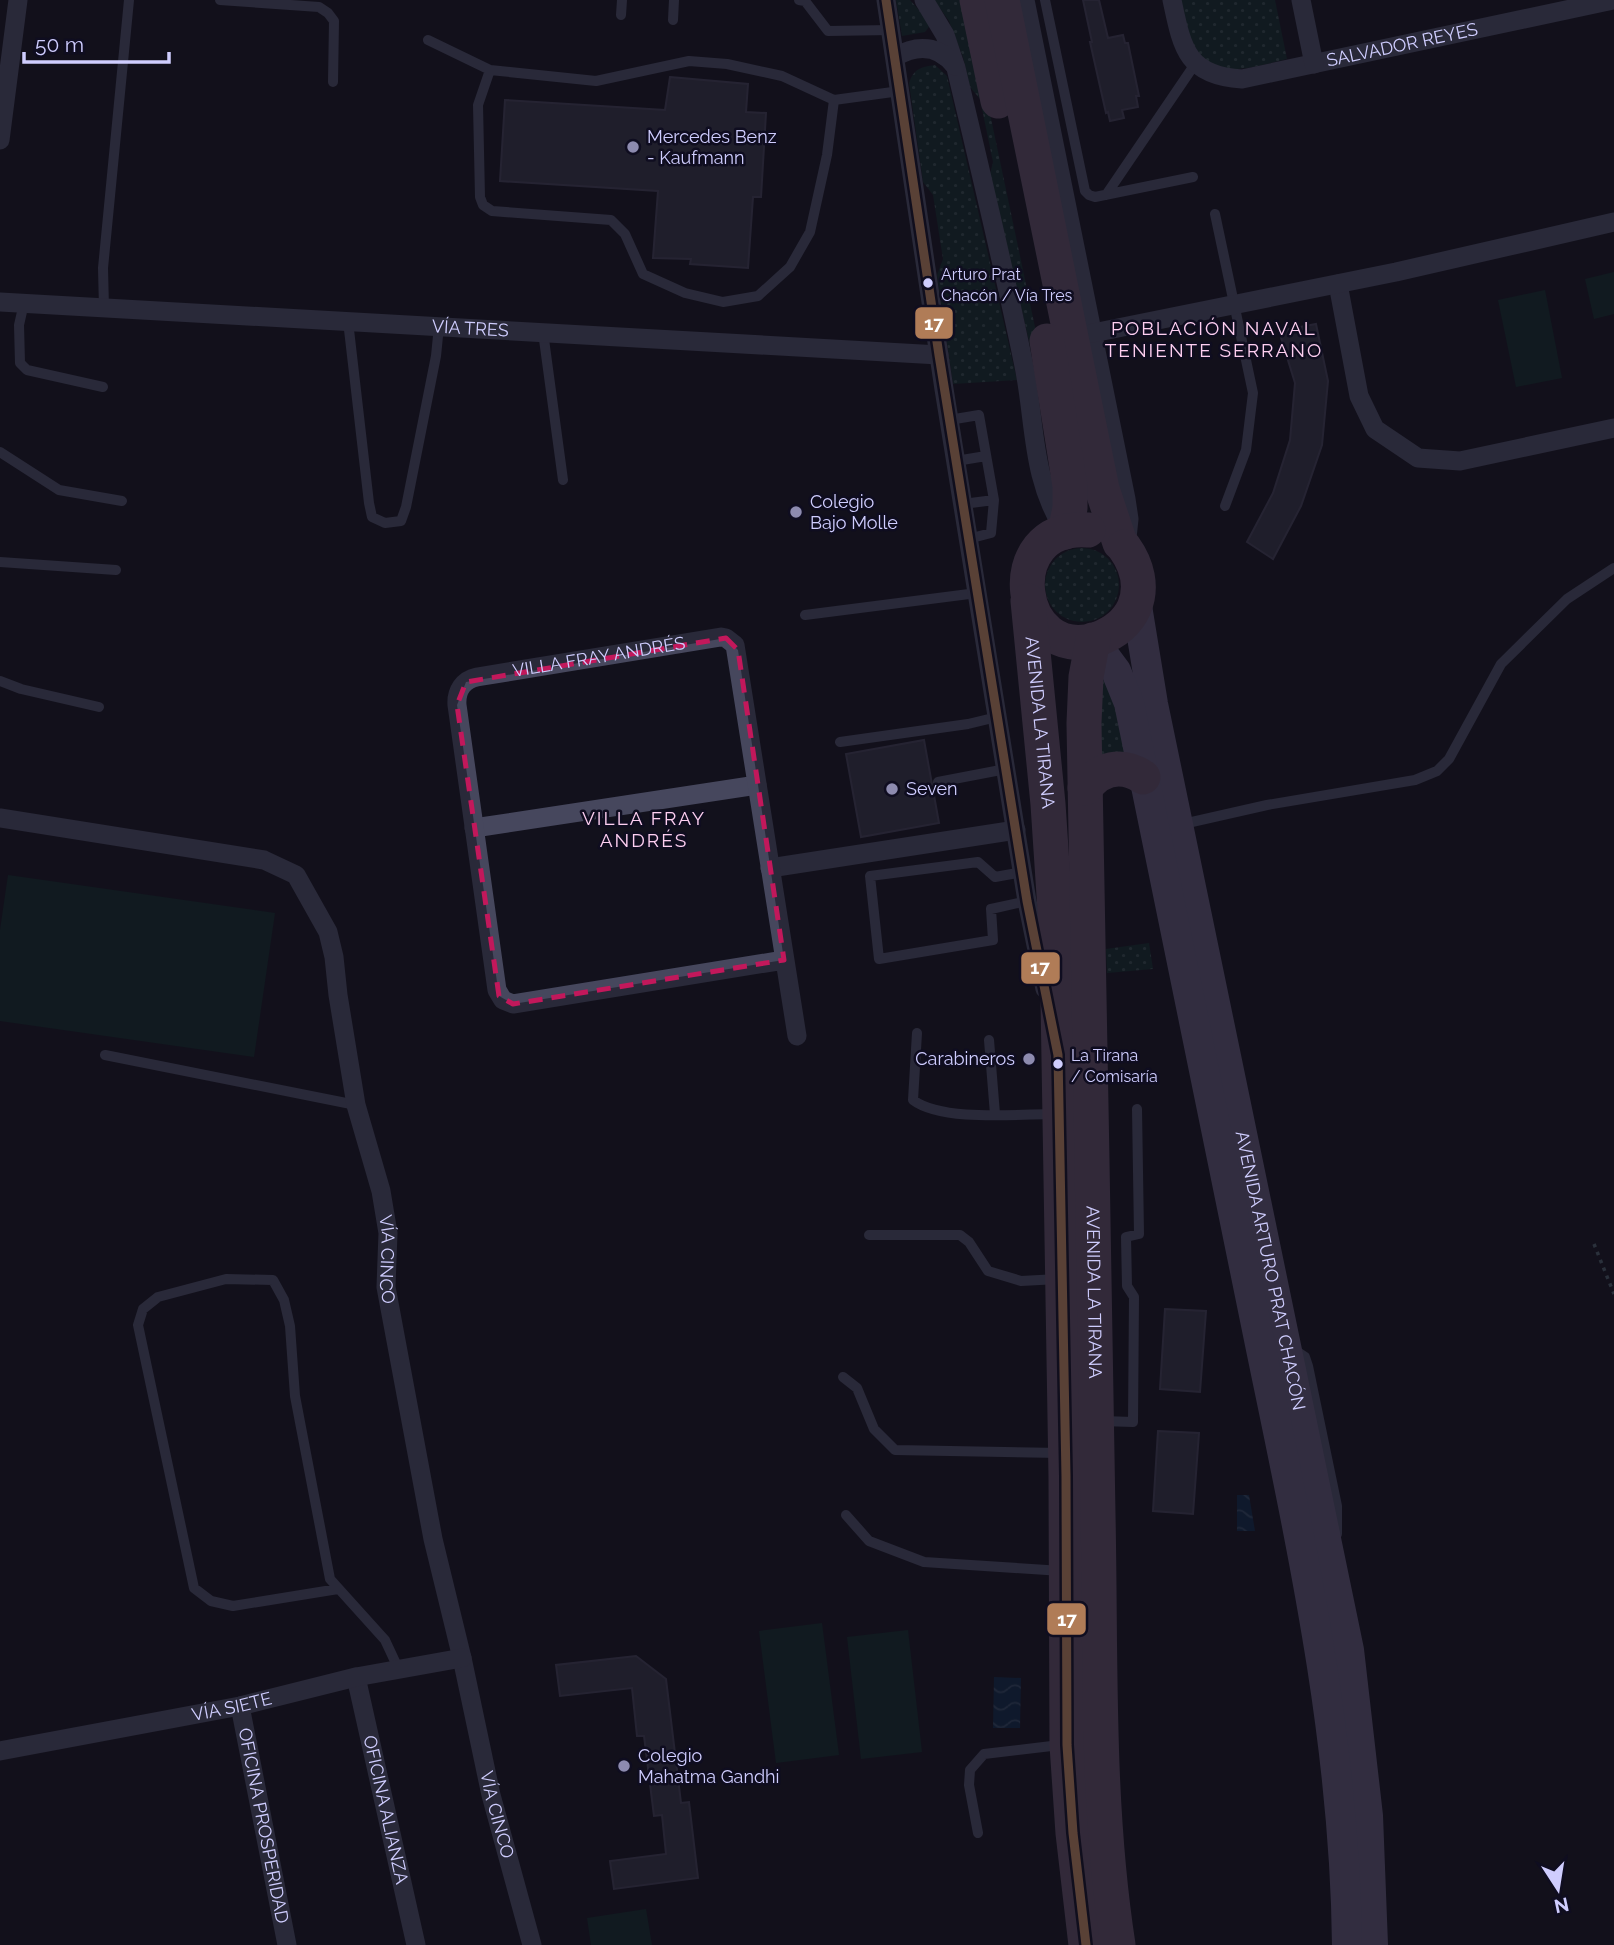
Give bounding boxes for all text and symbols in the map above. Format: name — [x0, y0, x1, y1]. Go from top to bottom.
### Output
street label: SALVADOR REYES — [1325, 18, 1479, 71]
scale bar — [24, 21, 170, 65]
text: 50 m — [35, 32, 84, 57]
place label: Mercedes Benz - Kaufmann — [647, 126, 777, 168]
marker: Mercedes Benz - Kaufmann — [625, 139, 641, 155]
place label: Arturo Prat Chacón / Vía Tres — [941, 265, 1073, 305]
marker: Arturo Prat Chacón / Vía Tres — [921, 276, 935, 290]
line badge: 17 — [914, 306, 954, 340]
text: 17 — [924, 312, 944, 334]
street label: VÍA TRES — [431, 315, 509, 341]
district label: POBLACIÓN NAVAL TENIENTE SERRANO — [1105, 317, 1323, 361]
place label: Colegio Bajo Molle — [810, 491, 898, 533]
marker: Colegio Bajo Molle — [788, 504, 804, 520]
street label: VILLA FRAY ANDRÉS — [511, 632, 687, 681]
street label: AVENIDA LA TIRANA — [1022, 635, 1059, 809]
place label: Seven — [906, 778, 958, 799]
marker: Seven — [884, 781, 900, 797]
district label: VILLA FRAY ANDRÉS — [582, 807, 706, 851]
line badge: 17 — [1020, 951, 1061, 985]
text: 17 — [1030, 956, 1050, 978]
place label: La Tirana / Comisaría — [1071, 1046, 1158, 1086]
place label: Carabineros — [915, 1048, 1015, 1069]
marker: Carabineros — [1021, 1051, 1037, 1067]
marker: La Tirana / Comisaría — [1051, 1057, 1065, 1071]
street label: AVENIDA ARTURO PRAT CHACÓN — [1232, 1129, 1310, 1412]
street label: AVENIDA LA TIRANA — [1083, 1206, 1106, 1379]
street label: VÍA CINCO — [375, 1213, 400, 1306]
line badge: 17 — [1046, 1602, 1087, 1636]
text: 17 — [1057, 1608, 1077, 1630]
street label: VÍA SIETE — [190, 1687, 274, 1725]
street label: OFICINA PROSPERIDAD — [235, 1726, 294, 1925]
street label: OFICINA ALIANZA — [359, 1733, 413, 1886]
place label: Colegio Mahatma Gandhi — [638, 1745, 780, 1787]
marker: Colegio Mahatma Gandhi — [616, 1758, 632, 1774]
street label: VÍA CINCO — [476, 1769, 519, 1861]
north arrow — [1523, 1854, 1593, 1924]
text: N — [1552, 1893, 1571, 1918]

